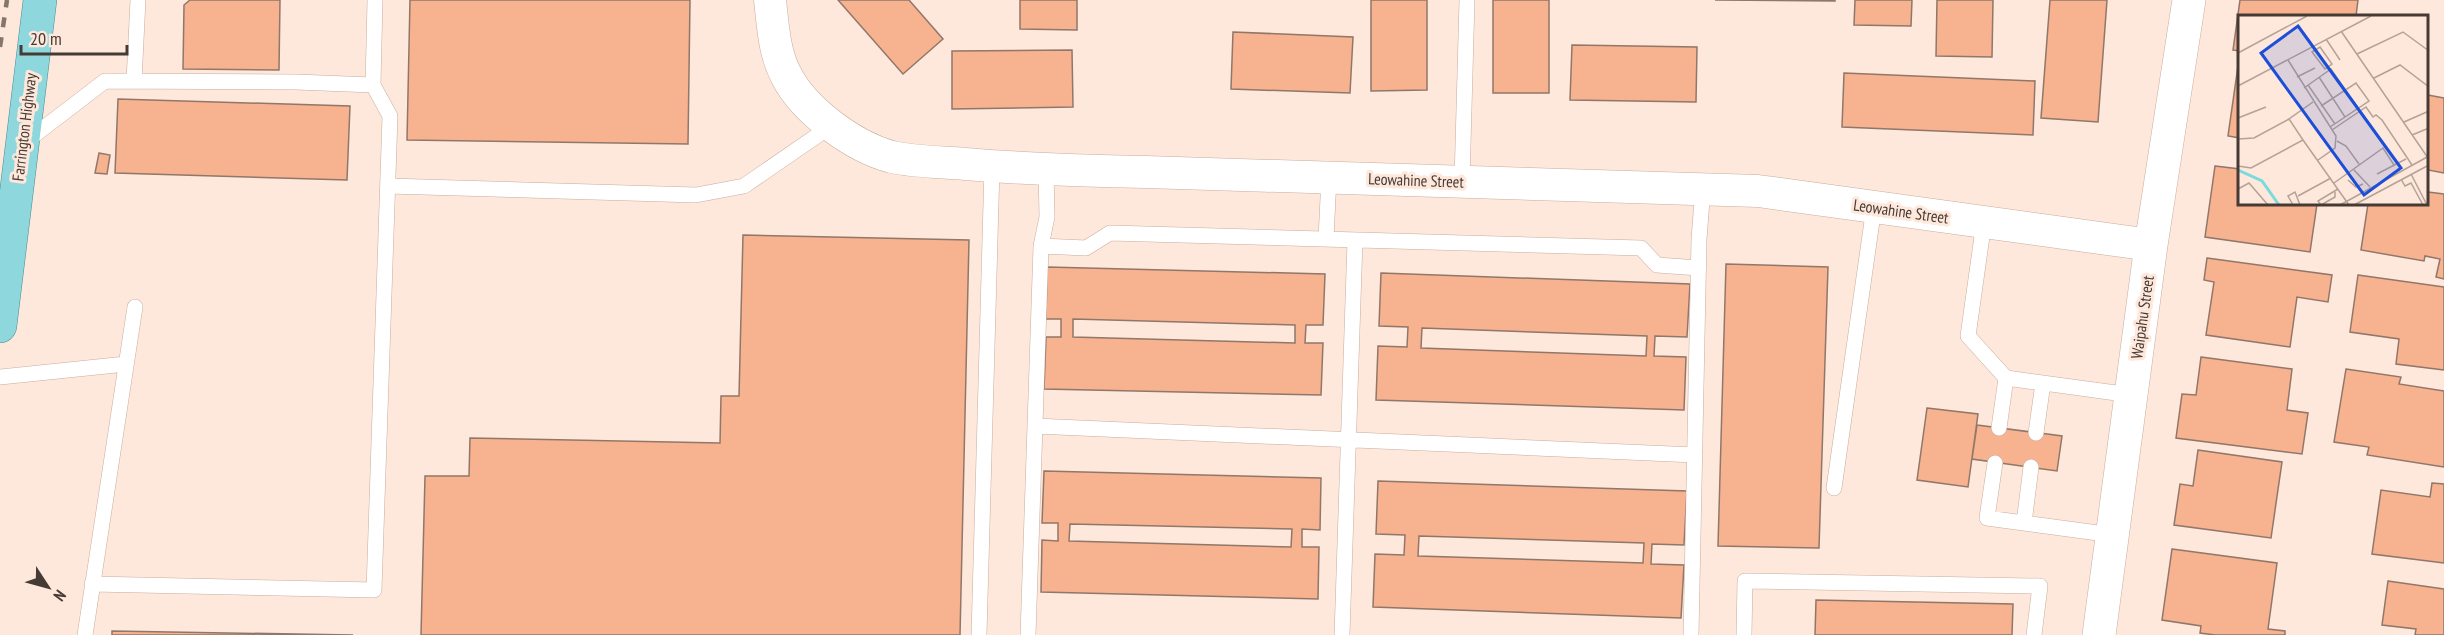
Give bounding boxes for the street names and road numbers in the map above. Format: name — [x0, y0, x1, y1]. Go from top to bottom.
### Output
street label: Farrington Highway — [7, 72, 41, 182]
street label: Leowahine Street — [1368, 168, 1465, 192]
street label: Leowahine Street — [1852, 194, 1950, 228]
street label: Waipahu Street — [2126, 273, 2158, 360]

